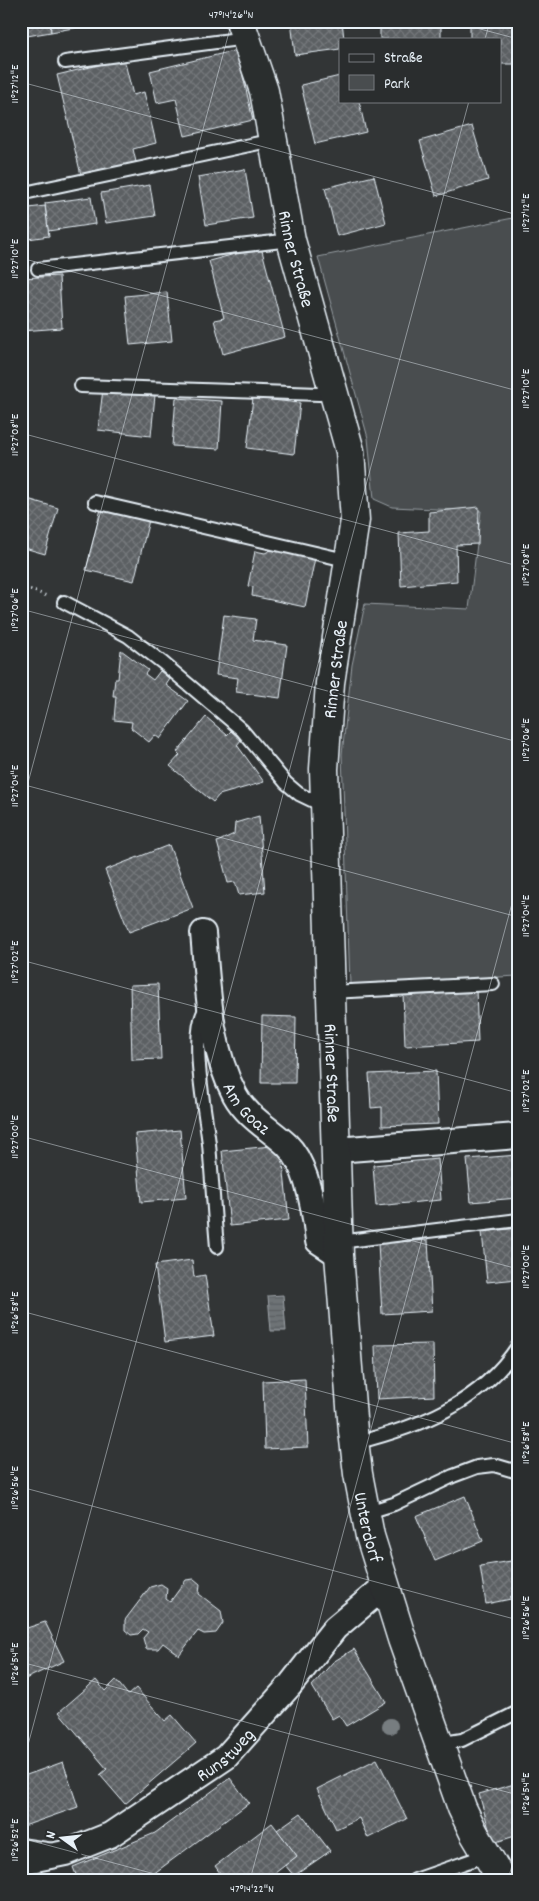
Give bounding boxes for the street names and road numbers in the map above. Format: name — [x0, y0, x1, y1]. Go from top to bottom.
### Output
street label: Rinner Straße — [269, 209, 319, 311]
street label: Rinner Straße — [318, 619, 357, 720]
street label: Rinner Straße — [315, 1023, 345, 1123]
street label: Am Goaz — [214, 1079, 275, 1143]
street label: Unterdorf — [345, 1490, 388, 1568]
street label: Runstweg — [192, 1724, 263, 1790]

